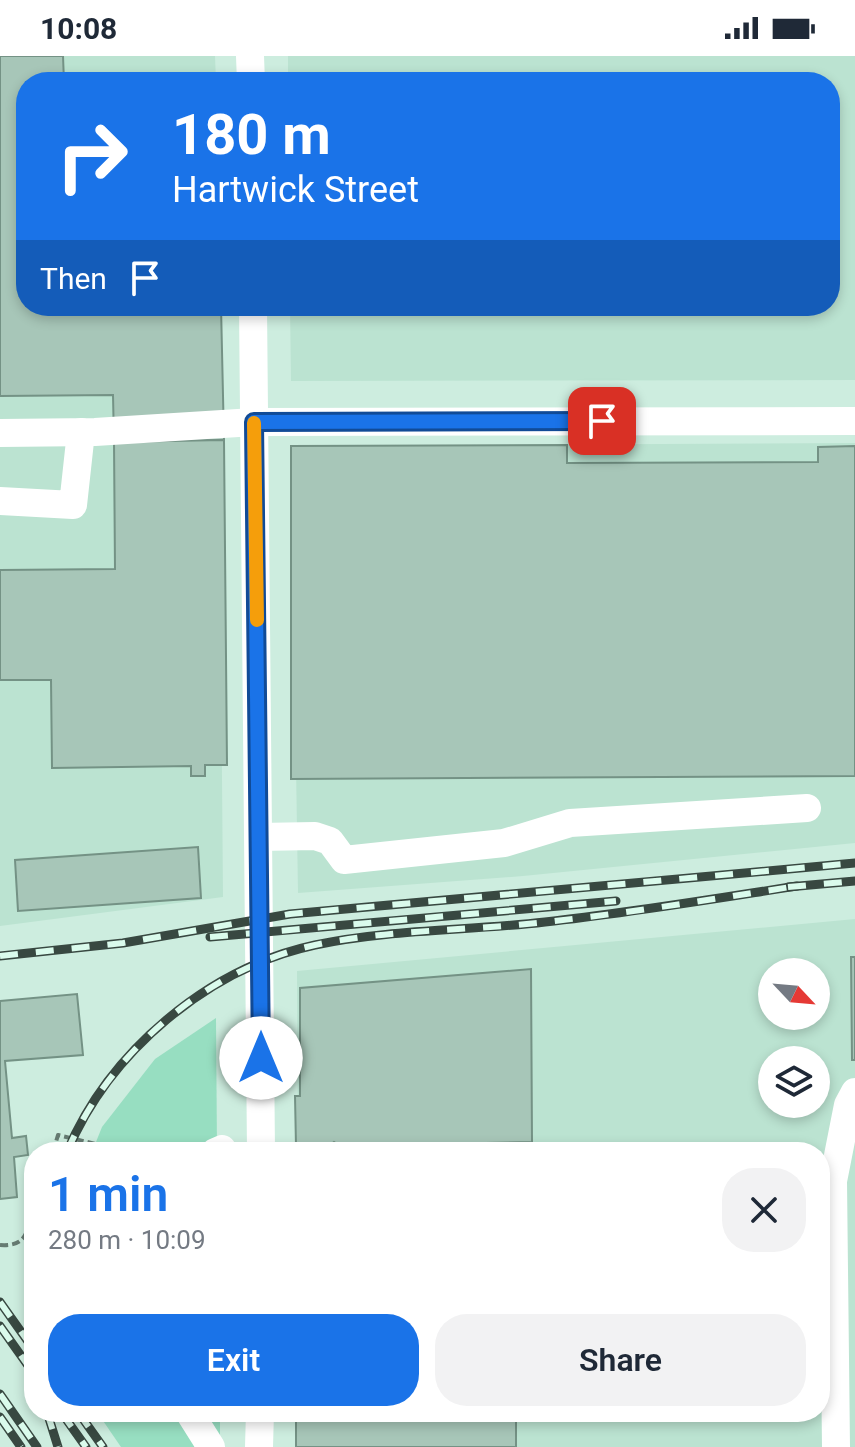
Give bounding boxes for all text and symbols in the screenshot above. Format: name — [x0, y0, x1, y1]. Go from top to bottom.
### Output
text: 10:08 — [40, 11, 117, 46]
text: 180 m — [172, 102, 331, 168]
icon: right — [40, 104, 144, 208]
text: Hartwick Street — [172, 169, 419, 211]
icon: arrive — [123, 256, 167, 300]
text: Then — [40, 261, 107, 296]
pin — [568, 387, 636, 455]
icon: arrive — [580, 399, 624, 443]
north arrow — [758, 958, 830, 1030]
map controls — [758, 958, 830, 1118]
position arrow — [219, 1016, 303, 1100]
button: layers — [758, 1046, 830, 1118]
text: 1 min — [48, 1166, 168, 1223]
button: close — [722, 1168, 806, 1252]
text: 280 m · 10:09 — [48, 1225, 206, 1255]
button: Exit — [48, 1314, 419, 1406]
button: Share — [435, 1314, 806, 1406]

